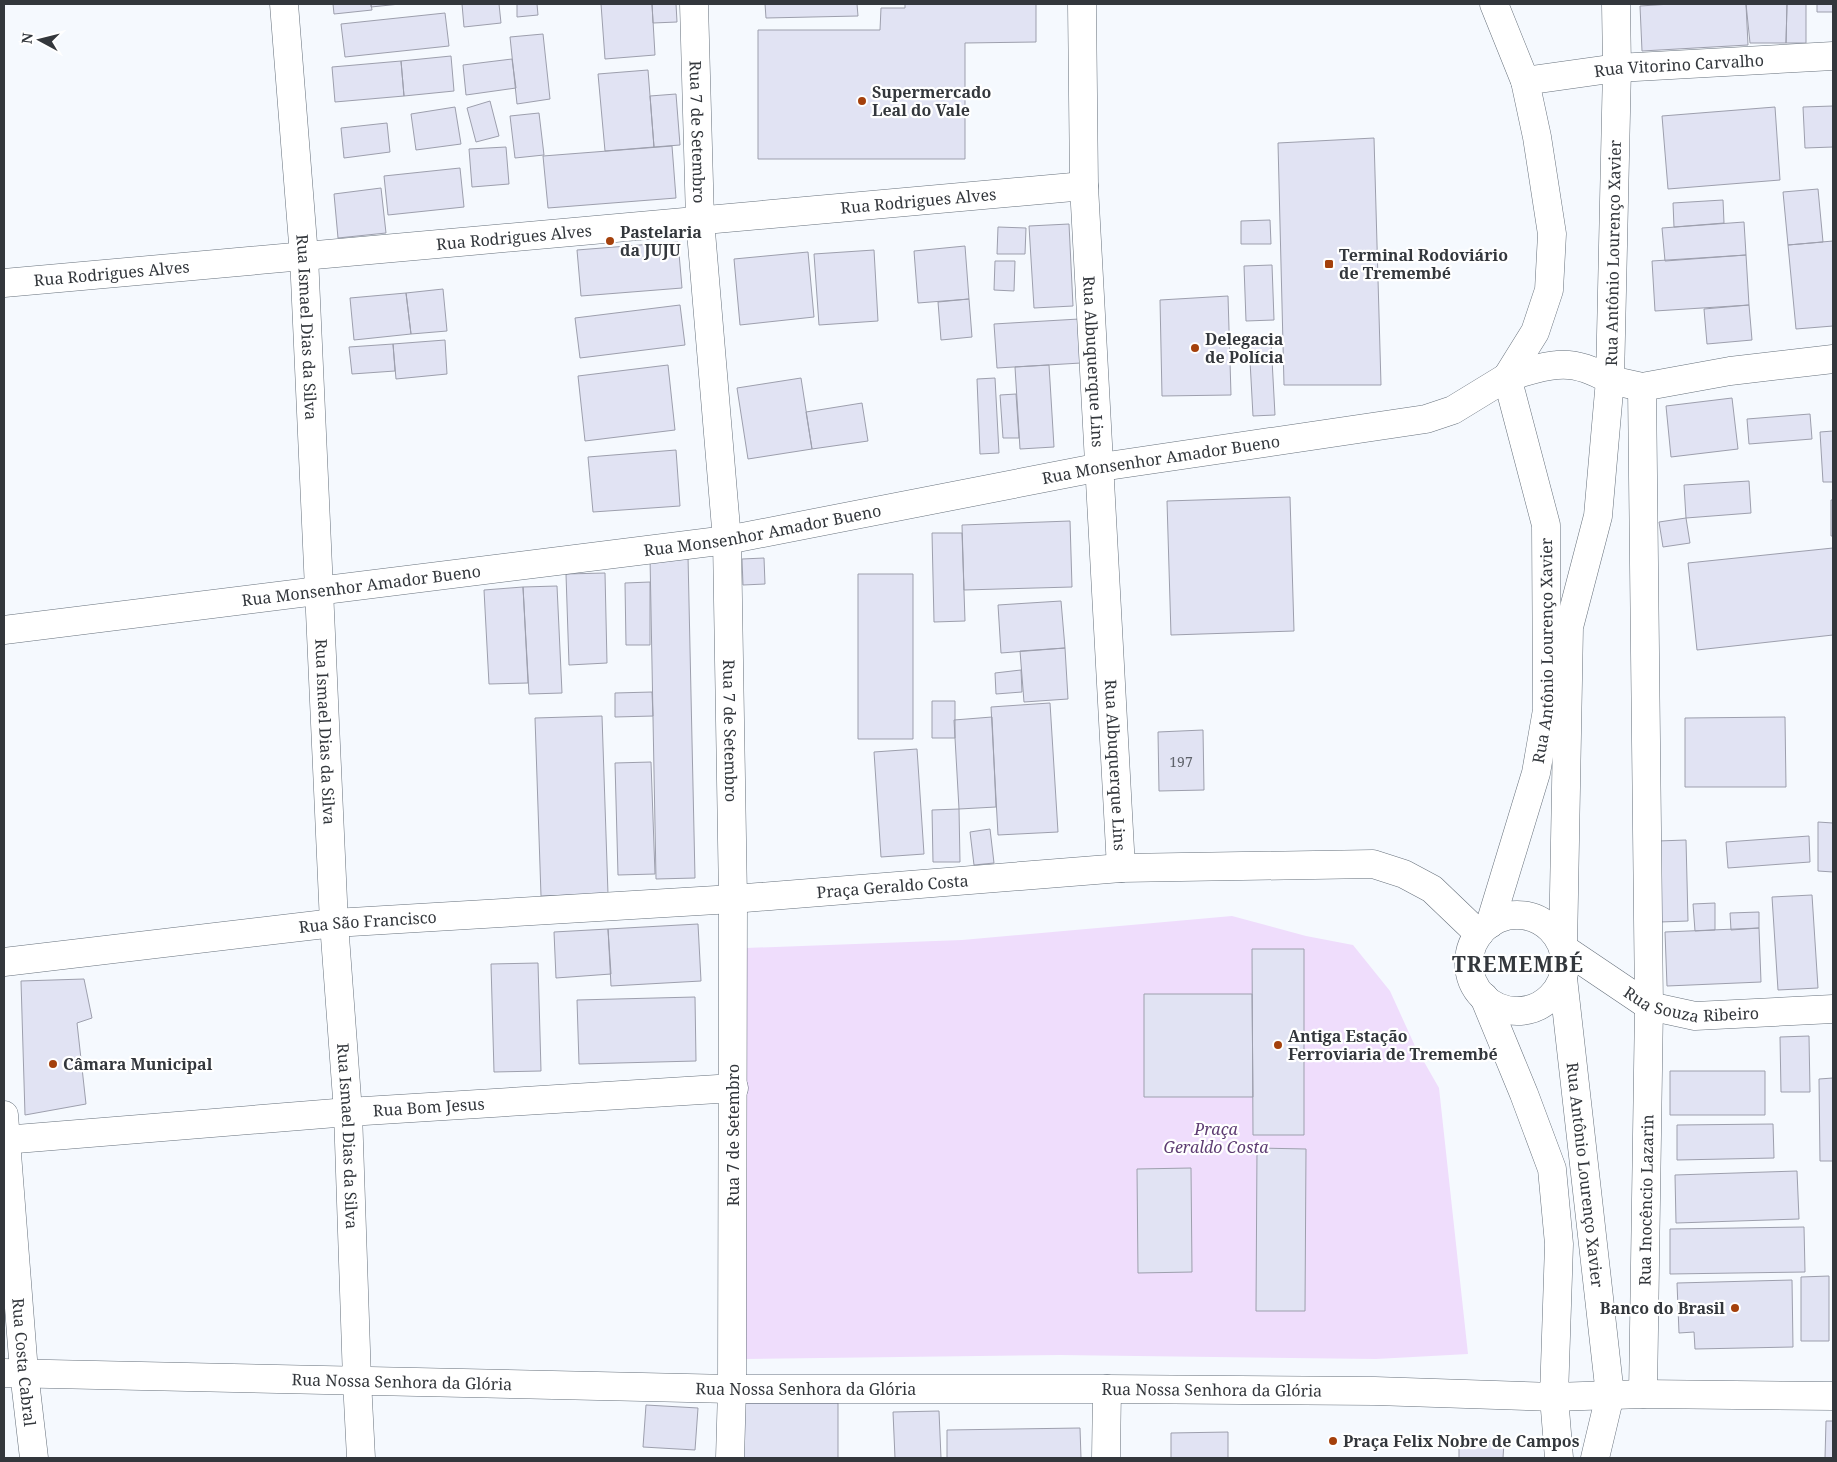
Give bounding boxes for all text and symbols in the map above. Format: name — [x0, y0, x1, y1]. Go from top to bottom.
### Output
north arrow — [15, 15, 65, 65]
text: N — [16, 32, 37, 45]
street label: Rua Vitorino Carvalho — [1593, 49, 1765, 82]
street label: Rua 7 de Setembro — [685, 60, 711, 204]
place label: Supermercado Leal do Vale — [872, 81, 991, 121]
marker: Supermercado Leal do Vale — [856, 95, 868, 107]
street label: Rua Antônio Lourenço Xavier — [1600, 139, 1626, 366]
street label: Rua Rodrigues Alves — [840, 183, 997, 219]
street label: Rua Rodrigues Alves — [435, 219, 593, 255]
place label: Pastelaria da JUJU — [620, 221, 702, 261]
street label: Rua Ismael Dias da Silva — [291, 233, 322, 421]
marker: Pastelaria da JUJU — [604, 235, 616, 247]
place label: Terminal Rodoviário de Tremembé — [1339, 244, 1508, 284]
street label: Rua Rodrigues Alves — [33, 255, 190, 291]
marker: Terminal Rodoviário de Tremembé — [1323, 258, 1335, 270]
street label: Rua Albuquerque Lins — [1078, 275, 1109, 448]
place label: Delegacia de Polícia — [1205, 328, 1284, 368]
marker: Delegacia de Polícia — [1189, 342, 1201, 354]
street label: Rua Monsenhor Amador Bueno — [1040, 430, 1281, 489]
street label: Rua Monsenhor Amador Bueno — [642, 499, 883, 561]
street label: Rua Antônio Lourenço Xavier — [1527, 537, 1558, 765]
street label: Rua Monsenhor Amador Bueno — [240, 560, 482, 611]
street label: Rua Ismael Dias da Silva — [310, 638, 341, 825]
street label: Rua 7 de Setembro — [718, 659, 742, 802]
street label: Rua Albuquerque Lins — [1100, 679, 1131, 851]
house number: 197 — [1169, 752, 1193, 771]
street label: Praça Geraldo Costa — [816, 869, 969, 903]
street label: Rua São Francisco — [297, 906, 437, 938]
district label: TREMEMBÉ — [1452, 950, 1584, 978]
street label: Rua Souza Ribeiro — [1620, 981, 1760, 1028]
place label: Antiga Estação Ferroviaria de Tremembé — [1288, 1025, 1498, 1065]
marker: Antiga Estação Ferroviaria de Tremembé — [1272, 1039, 1284, 1051]
street label: Rua Ismael Dias da Silva — [332, 1042, 363, 1229]
place label: Câmara Municipal — [63, 1053, 213, 1075]
marker: Câmara Municipal — [47, 1058, 59, 1070]
street label: Rua Antônio Lourenço Xavier — [1562, 1061, 1609, 1289]
street label: Rua 7 de Setembro — [722, 1064, 744, 1206]
street label: Rua Bom Jesus — [372, 1093, 485, 1121]
street label: Rua Inocêncio Lazarin — [1634, 1114, 1658, 1286]
park label: Praça Geraldo Costa — [1163, 1118, 1269, 1158]
street label: Rua Costa Cabral — [7, 1297, 41, 1428]
place label: Banco do Brasil — [1600, 1297, 1725, 1319]
marker: Banco do Brasil — [1729, 1302, 1741, 1314]
street label: Rua Nossa Senhora da Glória — [291, 1368, 512, 1395]
street label: Rua Nossa Senhora da Glória — [695, 1377, 916, 1400]
street label: Rua Nossa Senhora da Glória — [1101, 1378, 1322, 1402]
place label: Praça Felix Nobre de Campos — [1343, 1430, 1580, 1452]
marker: Praça Felix Nobre de Campos — [1327, 1435, 1339, 1447]

